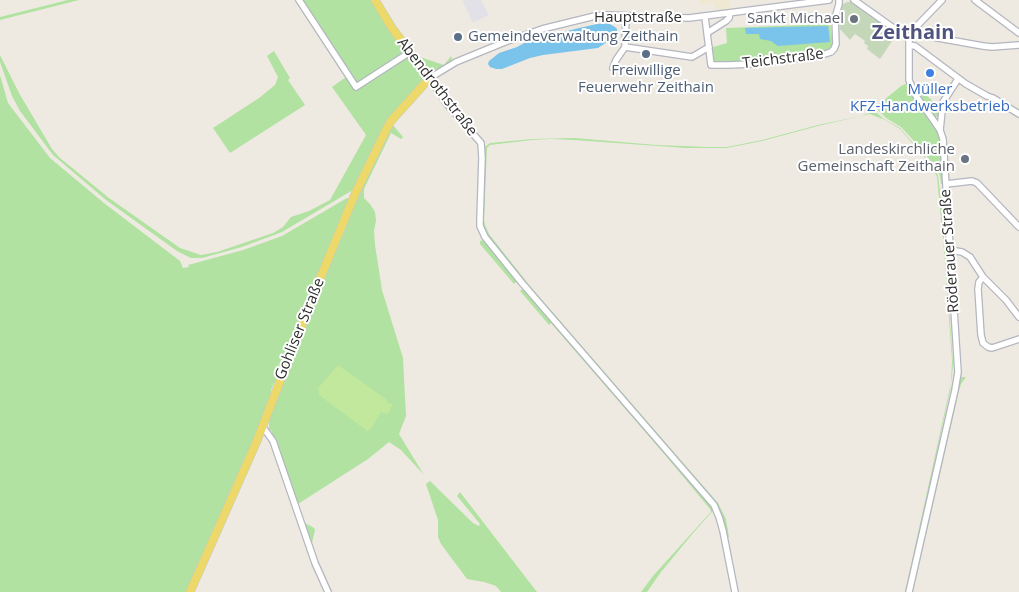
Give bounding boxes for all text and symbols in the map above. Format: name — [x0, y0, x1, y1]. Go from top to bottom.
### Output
street label: Hauptstraße — [594, 9, 682, 27]
place label: Sankt Michael — [747, 10, 844, 28]
marker: Sankt Michael — [848, 13, 860, 25]
district label: Zeithain — [872, 21, 954, 45]
place label: Gemeindeverwaltung Zeithain — [468, 28, 678, 46]
marker: Gemeindeverwaltung Zeithain — [452, 31, 464, 43]
street label: Abendrothstraße — [393, 34, 481, 140]
street label: Teichstraße — [741, 45, 825, 73]
marker: Freiwillige Feuerwehr Zeithain — [640, 48, 652, 60]
place label: Freiwillige Feuerwehr Zeithain — [578, 62, 714, 97]
marker: Müller KFZ-Handwerksbetrieb — [924, 67, 936, 79]
place label: Müller KFZ-Handwerksbetrieb — [850, 81, 1010, 116]
place label: Landeskirchliche Gemeinschaft Zeithain — [798, 141, 955, 176]
marker: Landeskirchliche Gemeinschaft Zeithain — [959, 153, 971, 165]
street label: Röderauer Straße — [937, 189, 963, 313]
street label: Gohliser Straße — [271, 276, 329, 382]

